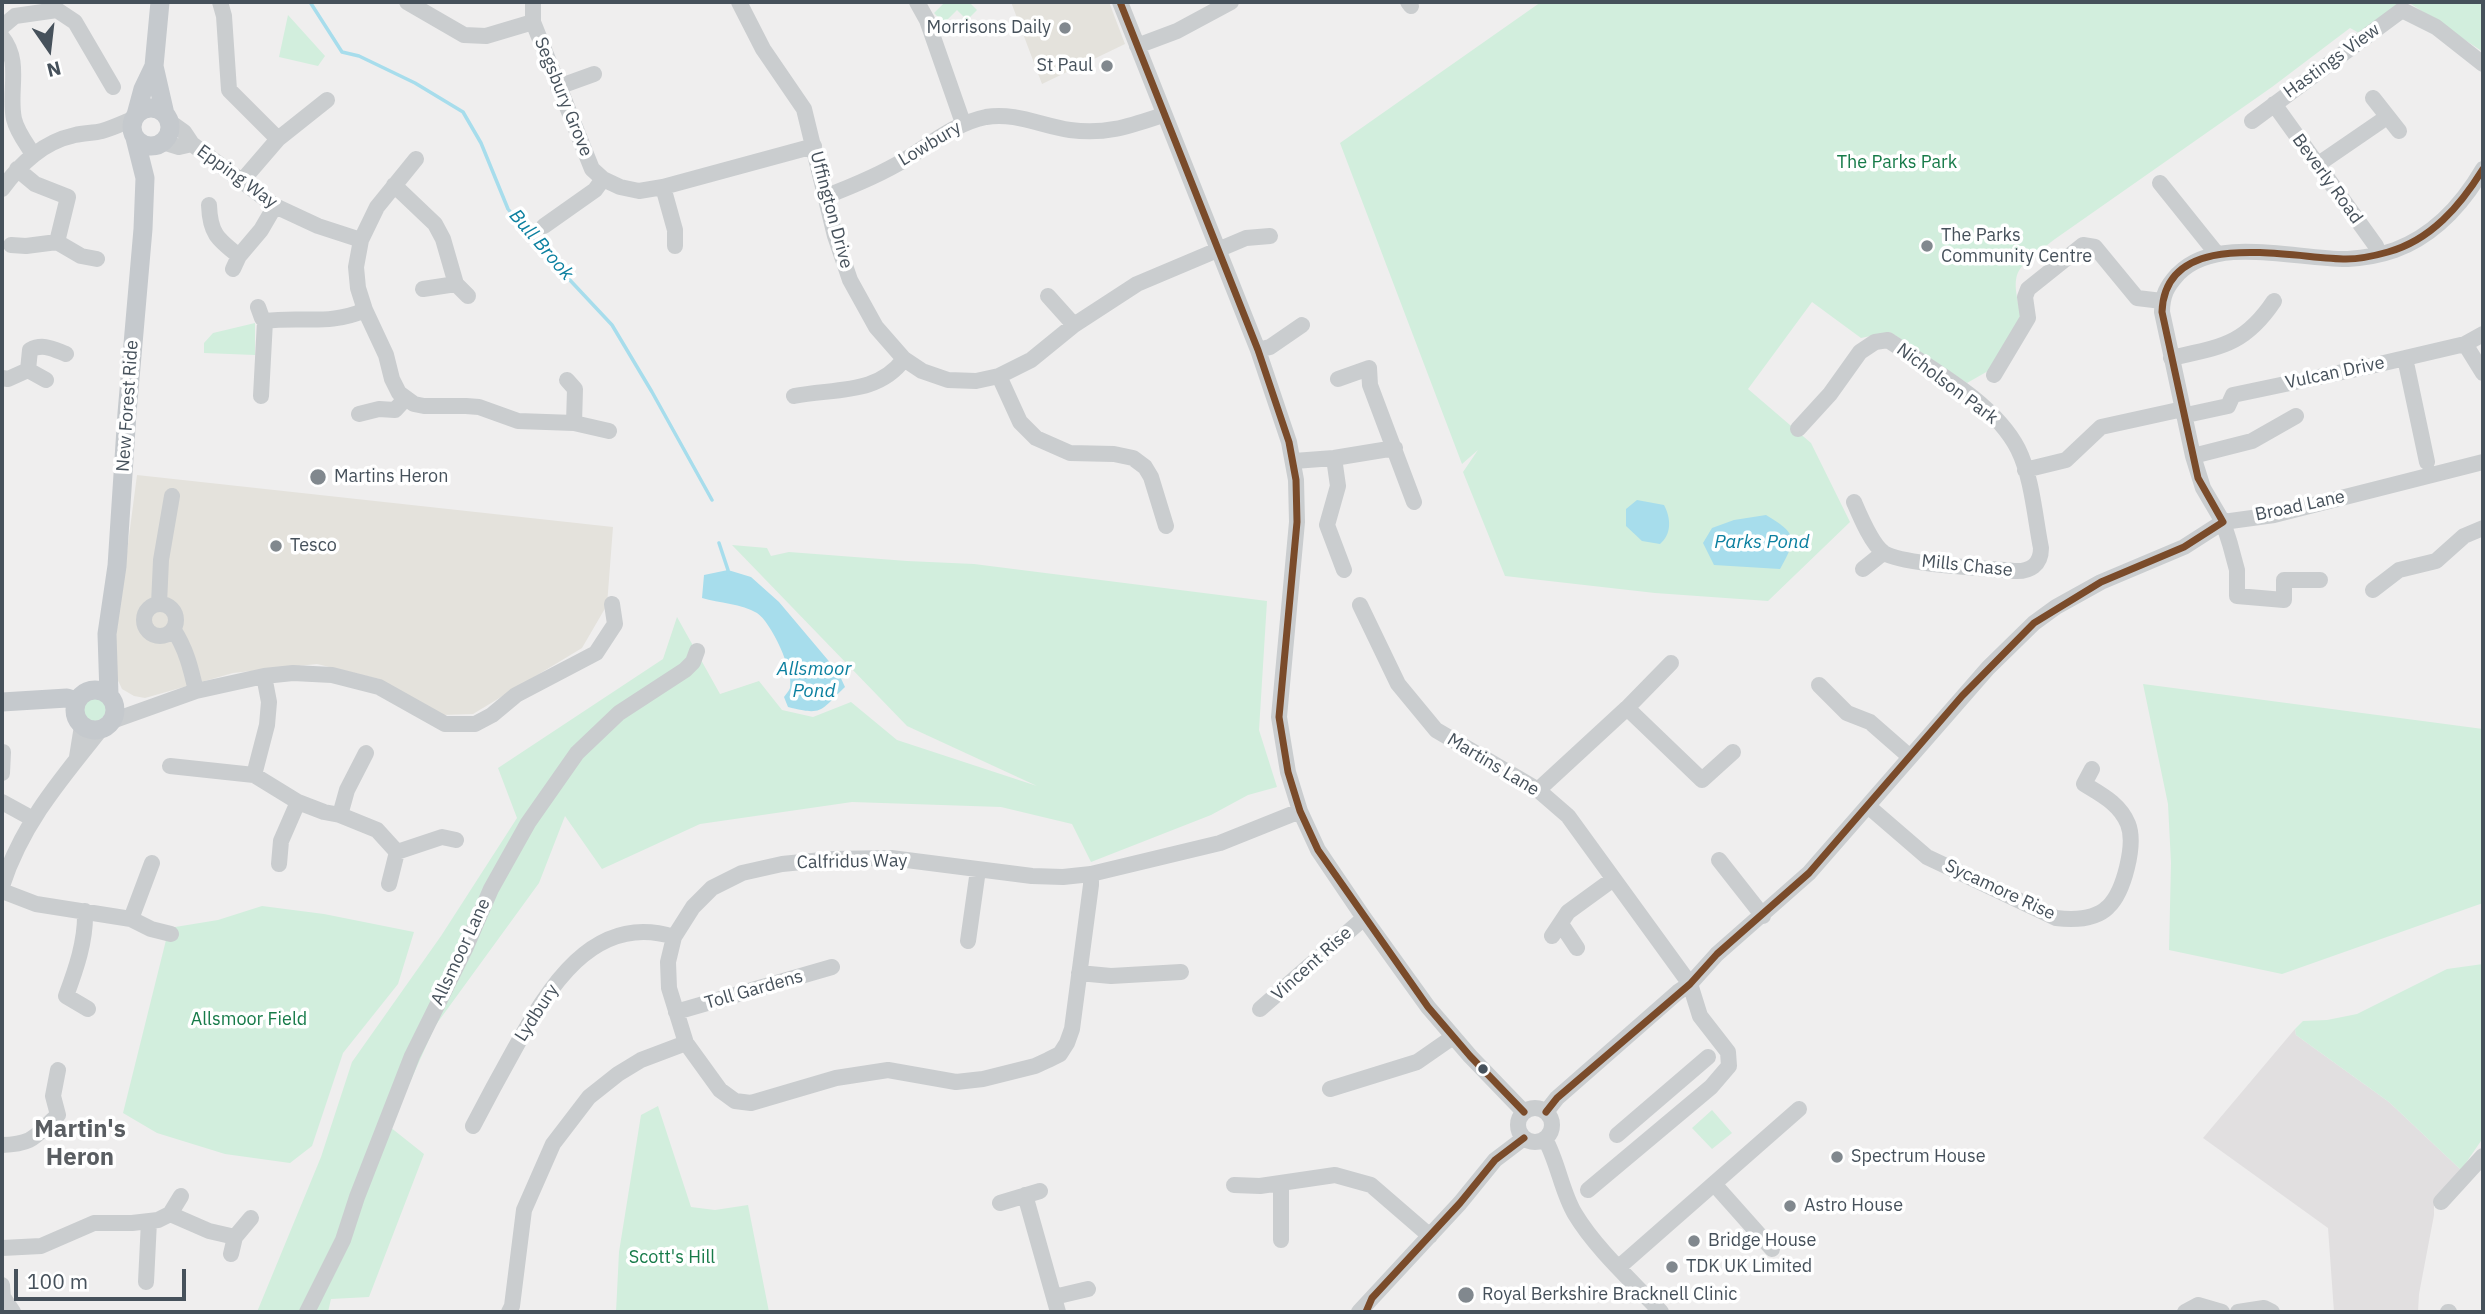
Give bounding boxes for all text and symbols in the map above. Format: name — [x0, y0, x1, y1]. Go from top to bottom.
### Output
north arrow — [14, 14, 84, 84]
place label: Morrisons Daily — [927, 17, 1051, 39]
street label: Hastings View — [2280, 19, 2384, 103]
marker: Morrisons Daily — [1057, 20, 1073, 36]
street label: Segsbury Grove — [529, 34, 597, 160]
place label: St Paul — [1037, 55, 1093, 77]
text: N — [45, 56, 64, 83]
marker: St Paul — [1099, 58, 1115, 74]
street label: Lowbury — [895, 117, 965, 171]
street label: Beverly Road — [2287, 130, 2367, 228]
street label: Epping Way — [193, 141, 281, 213]
street label: Uffington Drive — [805, 149, 857, 271]
park label: The Parks Park — [1837, 152, 1957, 174]
water label: Bull Brook — [504, 205, 578, 285]
place label: The Parks Community Centre — [1941, 225, 2092, 268]
marker: The Parks Community Centre — [1919, 238, 1935, 254]
street label: New Forest Ride — [113, 339, 143, 473]
street label: Nicholson Park — [1892, 339, 2002, 429]
street label: Vulcan Drive — [2284, 352, 2386, 394]
place label: Martins Heron — [334, 466, 448, 488]
marker: Martins Heron — [308, 467, 328, 487]
street label: Broad Lane — [2253, 486, 2347, 526]
water label: Parks Pond — [1714, 532, 1810, 554]
place label: Tesco — [290, 535, 337, 557]
marker: Tesco — [268, 538, 284, 554]
street label: Mills Chase — [1920, 550, 2014, 582]
water label: Allsmoor Pond — [777, 659, 851, 703]
street label: Martins Lane — [1443, 729, 1543, 801]
street label: Calfridus Way — [796, 850, 908, 874]
street label: Sycamore Rise — [1941, 855, 2059, 925]
street label: Allsmoor Lane — [427, 895, 495, 1009]
street label: Vincent Rise — [1268, 923, 1356, 1005]
street label: Toll Gardens — [702, 966, 806, 1014]
street label: Lydbury — [510, 980, 564, 1046]
park label: Allsmoor Field — [191, 1009, 307, 1031]
unlabelled marker — [1476, 1062, 1490, 1076]
district label: Martin's Heron — [34, 1116, 126, 1172]
place label: Spectrum House — [1851, 1146, 1986, 1168]
marker: Spectrum House — [1829, 1149, 1845, 1165]
place label: Astro House — [1804, 1195, 1903, 1217]
marker: Astro House — [1782, 1198, 1798, 1214]
place label: Bridge House — [1708, 1230, 1817, 1252]
marker: Bridge House — [1686, 1233, 1702, 1249]
park label: Scott's Hill — [629, 1247, 715, 1269]
scale bar — [18, 1254, 189, 1298]
place label: TDK UK Limited — [1686, 1256, 1812, 1278]
marker: TDK UK Limited — [1664, 1259, 1680, 1275]
text: 100 m — [27, 1267, 88, 1295]
place label: Royal Berkshire Bracknell Clinic — [1482, 1284, 1737, 1306]
marker: Royal Berkshire Bracknell Clinic — [1456, 1285, 1476, 1305]

